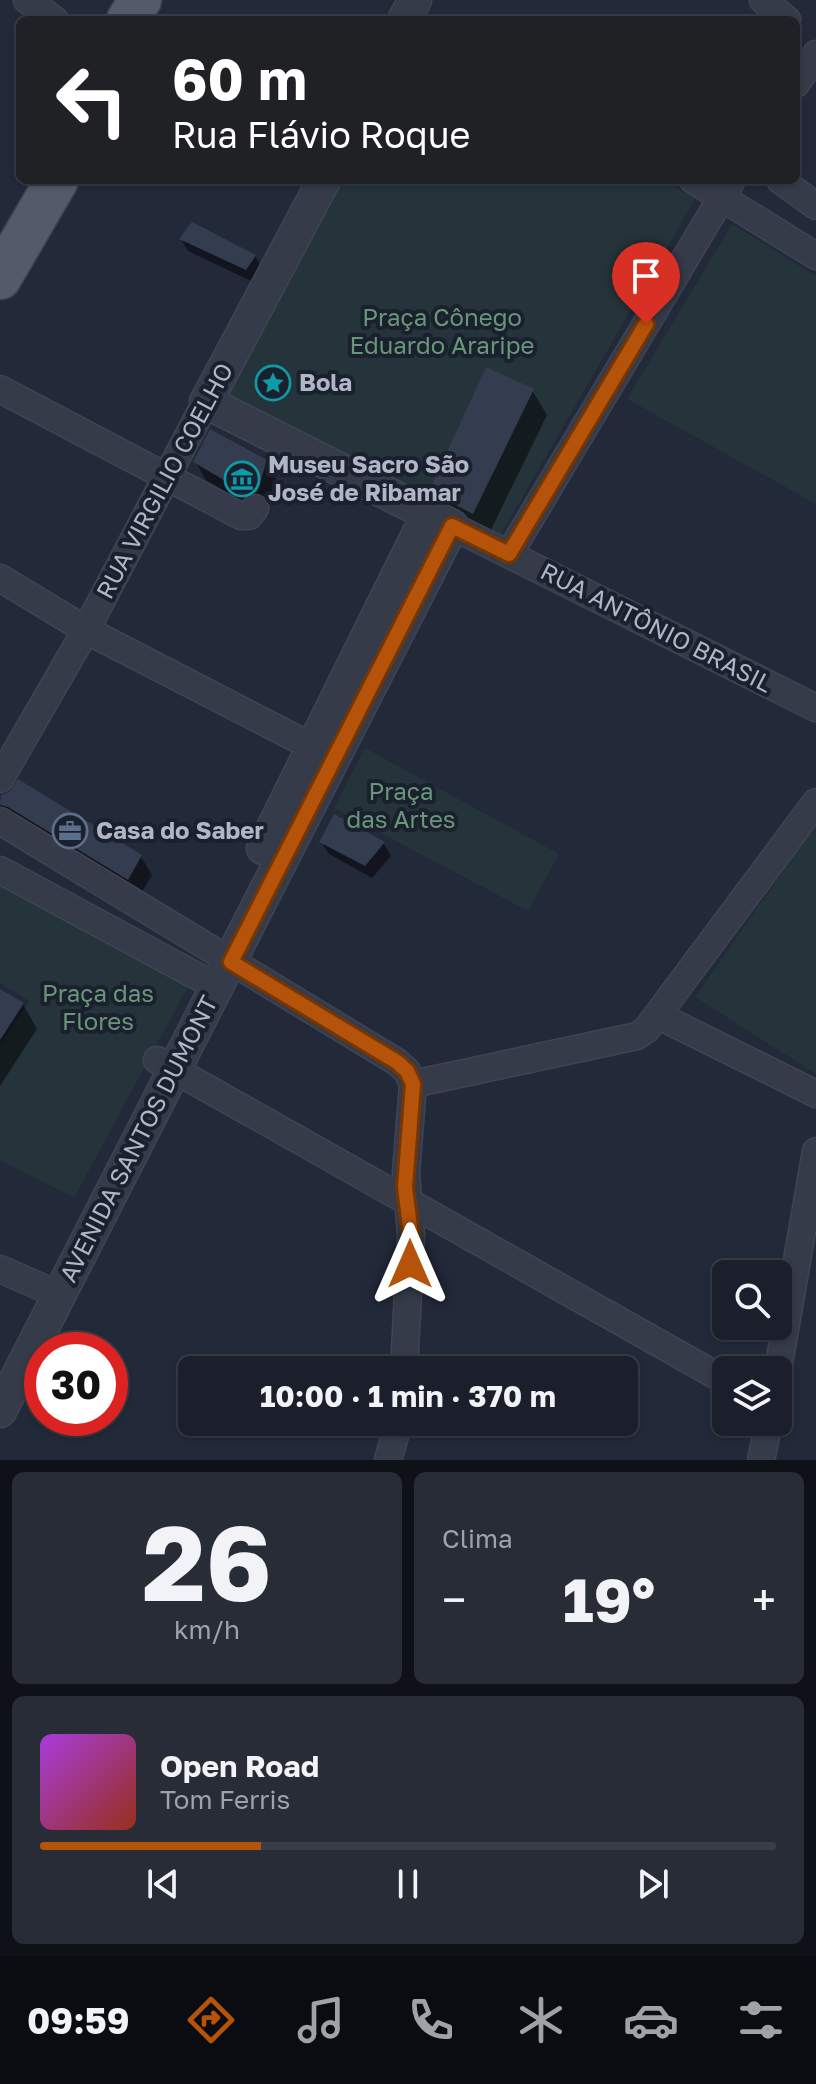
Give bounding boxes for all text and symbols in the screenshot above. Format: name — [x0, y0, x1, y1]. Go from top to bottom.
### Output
text: 60 m — [172, 45, 307, 112]
icon: left — [40, 48, 144, 152]
text: Rua Flávio Roque — [172, 113, 470, 156]
pin — [612, 242, 680, 324]
icon: arrive — [624, 254, 668, 298]
park label: Praça Cônego Eduardo Araripe — [350, 302, 534, 359]
street label: RUA VIRGILIO COELHO — [89, 357, 238, 603]
place icon: Bola — [254, 364, 292, 402]
place label: Bola — [299, 367, 352, 396]
place label: Museu Sacro São José de Ribamar — [268, 449, 469, 506]
museum icon: Museu Sacro São José de Ribamar — [223, 460, 261, 498]
street label: RUA ANTÔNIO BRASIL — [536, 556, 778, 698]
park label: Praça das Artes — [346, 776, 456, 833]
office icon: Casa do Saber — [51, 812, 89, 850]
place label: Casa do Saber — [96, 815, 264, 844]
park label: Praça das Flores — [42, 978, 154, 1035]
street label: AVENIDA SANTOS DUMONT — [53, 990, 223, 1286]
position arrow — [368, 1222, 452, 1306]
map controls — [712, 1260, 792, 1436]
button: search — [712, 1260, 792, 1340]
speed limit sign: 30 — [24, 1332, 128, 1436]
button: layers — [712, 1356, 792, 1436]
text: 10:00 · 1 min · 370 m — [260, 1378, 556, 1414]
text: 26 — [142, 1499, 272, 1624]
text: Clima — [442, 1523, 513, 1554]
text: 19° — [563, 1563, 655, 1635]
text: − — [442, 1573, 466, 1626]
text: + — [752, 1573, 776, 1626]
text: km/h — [174, 1614, 240, 1645]
text: Open Road — [160, 1748, 319, 1784]
text: Tom Ferris — [160, 1784, 290, 1815]
icon: previous — [141, 1862, 185, 1906]
icon: pause — [386, 1862, 430, 1906]
icon: next — [631, 1862, 675, 1906]
icon: directions — [183, 1992, 239, 2048]
icon: music — [293, 1992, 349, 2048]
icon: phone — [403, 1992, 459, 2048]
icon: climate — [513, 1992, 569, 2048]
icon: car — [623, 1992, 679, 2048]
icon: filters — [733, 1992, 789, 2048]
text: 09:59 — [27, 1999, 130, 2042]

